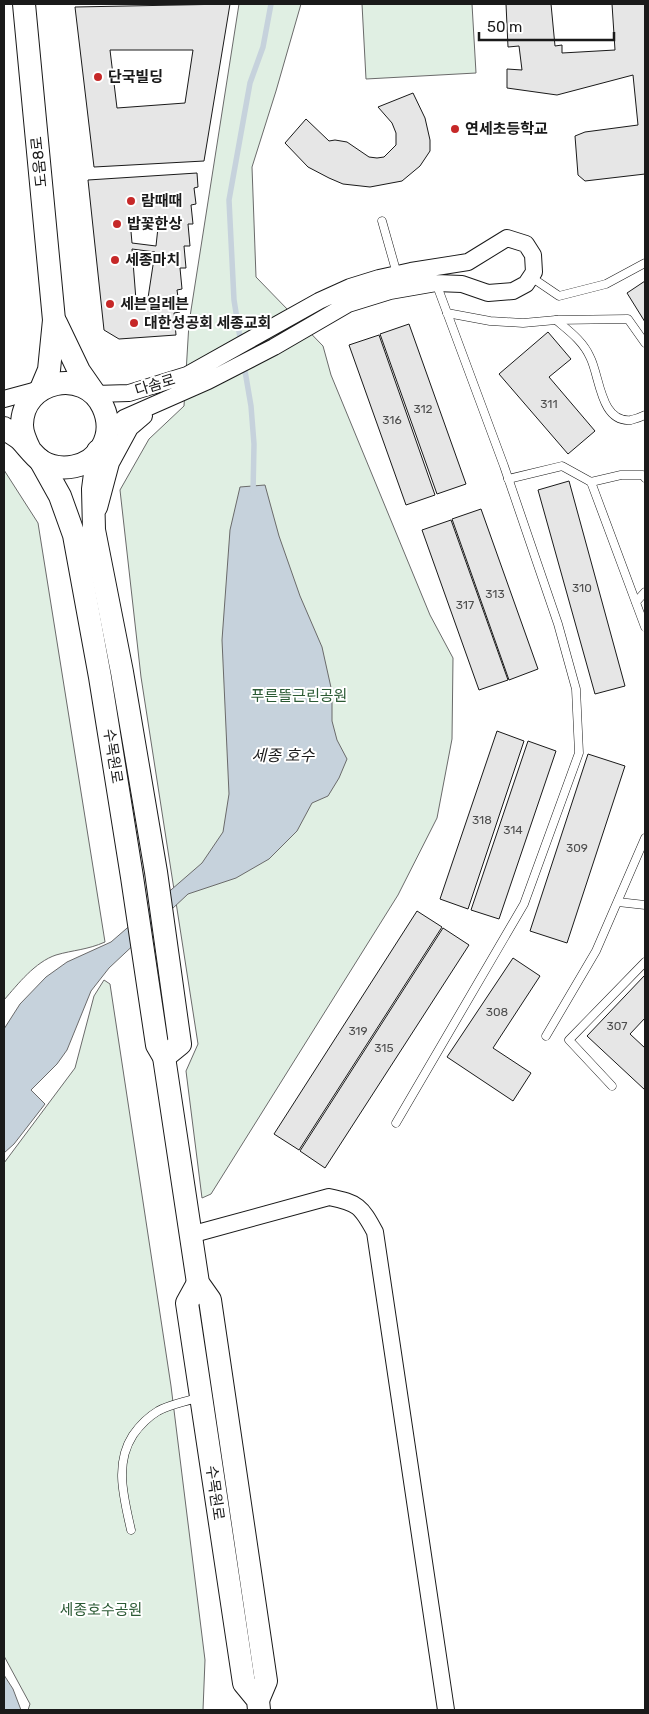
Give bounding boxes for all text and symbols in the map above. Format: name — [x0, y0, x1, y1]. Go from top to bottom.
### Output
scale bar — [479, 10, 614, 42]
text: 50 m — [487, 18, 522, 36]
place label: 단국빌딩 — [108, 68, 163, 86]
marker: 단국빌딩 — [92, 71, 104, 83]
place label: 연세초등학교 — [465, 120, 548, 138]
marker: 연세초등학교 — [449, 123, 461, 135]
street label: 도움8로 — [27, 136, 51, 188]
place label: 람때때 — [141, 192, 182, 210]
marker: 람때때 — [125, 195, 137, 207]
place label: 밥꽃한상 — [127, 215, 182, 233]
marker: 밥꽃한상 — [111, 218, 123, 230]
place label: 세종마치 — [125, 251, 180, 269]
marker: 세종마치 — [109, 254, 121, 266]
place label: 세븐일레븐 — [120, 295, 189, 313]
marker: 세븐일레븐 — [104, 298, 116, 310]
place label: 대한성공회 세종교회 — [144, 314, 271, 332]
marker: 대한성공회 세종교회 — [128, 317, 140, 329]
street label: 다솜로 — [133, 370, 177, 400]
house number: 311 — [540, 397, 558, 411]
house number: 312 — [413, 402, 433, 416]
house number: 316 — [382, 413, 402, 427]
house number: 310 — [572, 581, 592, 595]
house number: 313 — [485, 587, 505, 601]
house number: 317 — [456, 598, 474, 612]
park label: 푸른뜰근린공원 — [251, 687, 347, 705]
street label: 수목원로 — [100, 727, 126, 785]
water label: 세종 호수 — [252, 746, 316, 765]
house number: 318 — [472, 813, 492, 827]
house number: 314 — [503, 823, 523, 837]
house number: 309 — [566, 841, 588, 855]
house number: 308 — [486, 1005, 508, 1019]
house number: 307 — [607, 1019, 628, 1033]
house number: 319 — [348, 1024, 368, 1038]
house number: 315 — [374, 1041, 394, 1055]
street label: 수목원로 — [202, 1464, 228, 1522]
park label: 세종호수공원 — [60, 1601, 142, 1619]

